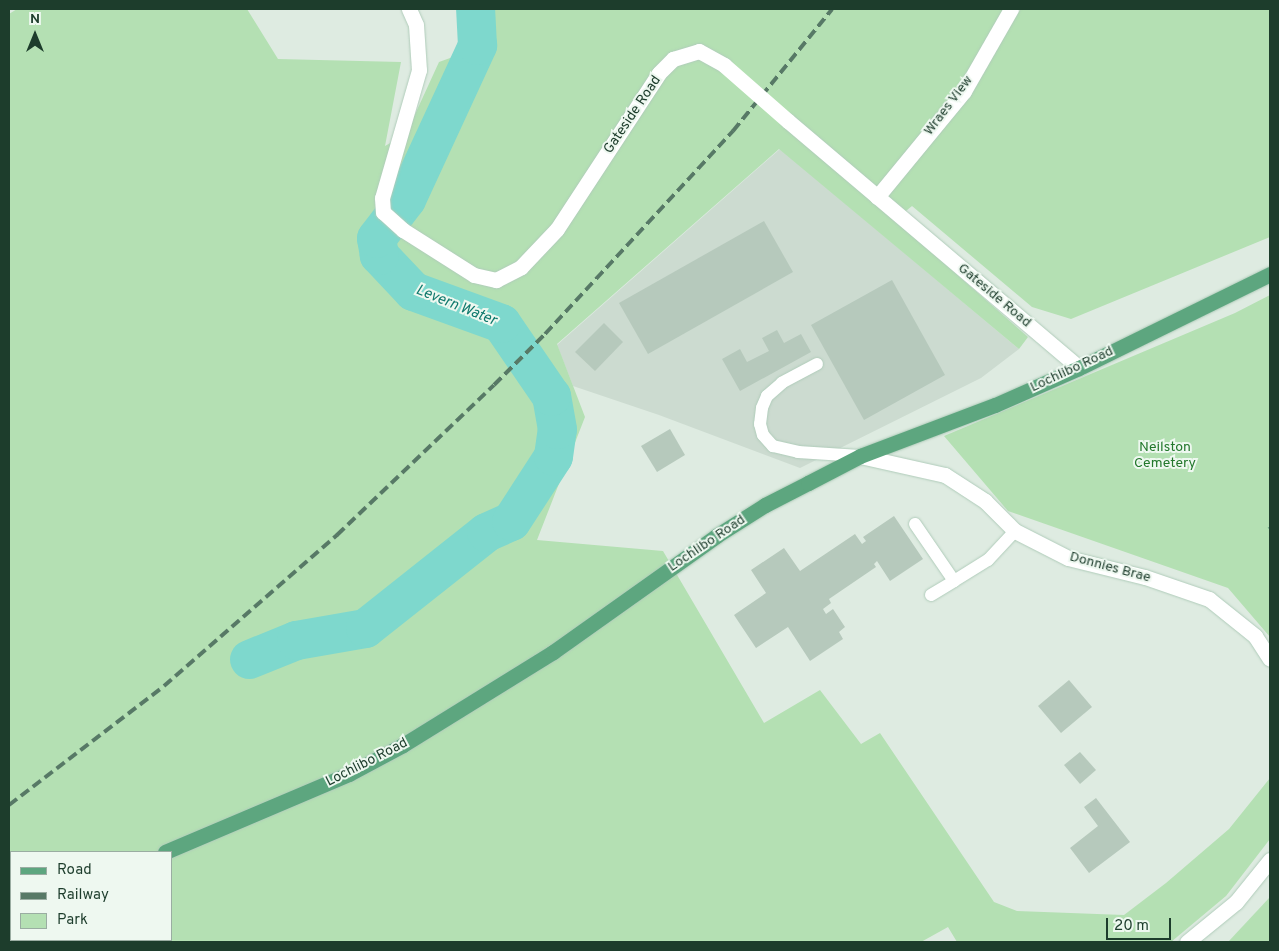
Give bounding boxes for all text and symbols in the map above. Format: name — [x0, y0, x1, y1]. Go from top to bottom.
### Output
north arrow — [10, 10, 60, 60]
text: N — [30, 11, 40, 28]
street label: Gateside Road — [601, 73, 665, 157]
street label: Wraes View — [921, 73, 977, 139]
street label: Gateside Road — [954, 260, 1034, 332]
water label: Levern Water — [413, 282, 499, 330]
street label: Lochlibo Road — [1028, 343, 1116, 397]
park label: Neilston Cemetery — [1134, 440, 1196, 472]
street label: Lochlibo Road — [665, 512, 749, 576]
street label: Donnies Brae — [1068, 549, 1152, 587]
street label: Lochlibo Road — [323, 735, 411, 791]
legend — [10, 851, 172, 941]
text: Road — [57, 861, 92, 880]
text: Railway — [57, 886, 109, 905]
scale bar — [1109, 908, 1174, 940]
text: Park — [57, 911, 88, 930]
text: 20 m — [1114, 917, 1149, 936]

